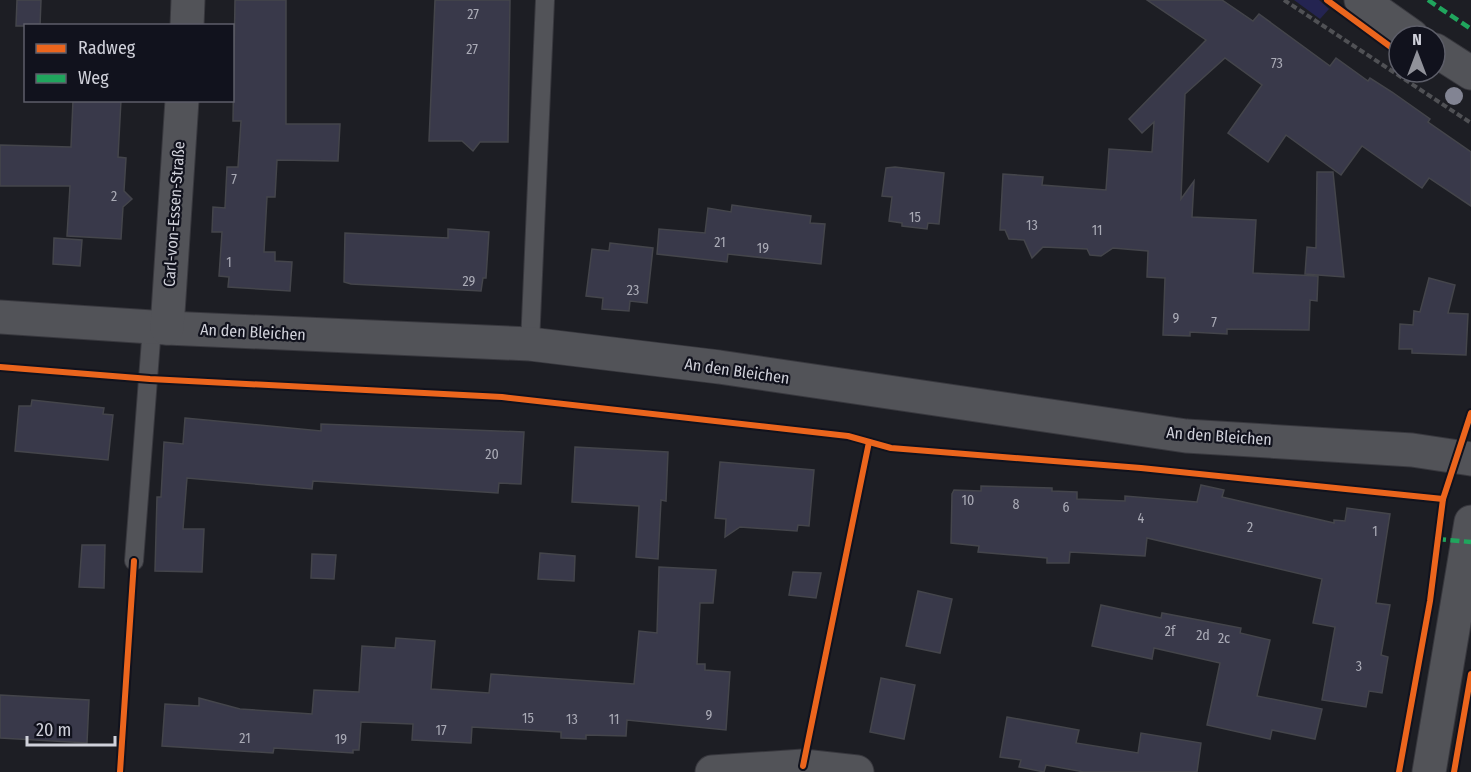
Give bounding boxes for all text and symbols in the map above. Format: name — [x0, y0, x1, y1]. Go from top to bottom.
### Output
house number: 27 — [467, 6, 479, 23]
legend — [24, 24, 234, 102]
north arrow — [1387, 24, 1447, 84]
text: N — [1412, 30, 1422, 49]
text: Radweg — [78, 37, 136, 59]
house number: 27 — [466, 41, 478, 58]
house number: 73 — [1271, 55, 1283, 72]
text: Weg — [78, 67, 109, 89]
street label: Carl-von-Essen-Straße — [159, 140, 189, 288]
house number: 7 — [231, 171, 237, 188]
house number: 2 — [111, 188, 117, 205]
house number: 15 — [909, 209, 921, 226]
house number: 13 — [1026, 217, 1038, 234]
house number: 11 — [1092, 222, 1102, 239]
house number: 21 — [714, 234, 726, 251]
house number: 19 — [757, 240, 769, 257]
house number: 1 — [226, 254, 232, 271]
house number: 29 — [463, 273, 476, 290]
house number: 23 — [627, 282, 639, 299]
house number: 9 — [1173, 310, 1180, 327]
house number: 7 — [1211, 314, 1217, 331]
street label: An den Bleichen — [200, 320, 306, 344]
street label: An den Bleichen — [683, 354, 791, 388]
street label: An den Bleichen — [1166, 423, 1272, 449]
house number: 20 — [485, 446, 499, 463]
house number: 10 — [962, 492, 974, 509]
house number: 8 — [1013, 496, 1020, 513]
house number: 6 — [1063, 499, 1070, 516]
house number: 4 — [1138, 510, 1145, 527]
house number: 2 — [1247, 519, 1253, 536]
house number: 1 — [1372, 523, 1378, 540]
house number: 2f — [1165, 623, 1177, 640]
house number: 2d — [1196, 627, 1210, 644]
house number: 2c — [1218, 630, 1230, 647]
house number: 3 — [1356, 658, 1362, 675]
house number: 9 — [706, 707, 713, 724]
scale bar — [27, 709, 116, 747]
house number: 15 — [522, 710, 534, 727]
house number: 13 — [566, 711, 578, 728]
house number: 11 — [609, 711, 619, 728]
text: 20 m — [36, 719, 71, 741]
house number: 17 — [435, 722, 447, 739]
house number: 21 — [239, 730, 251, 747]
house number: 19 — [335, 731, 347, 748]

